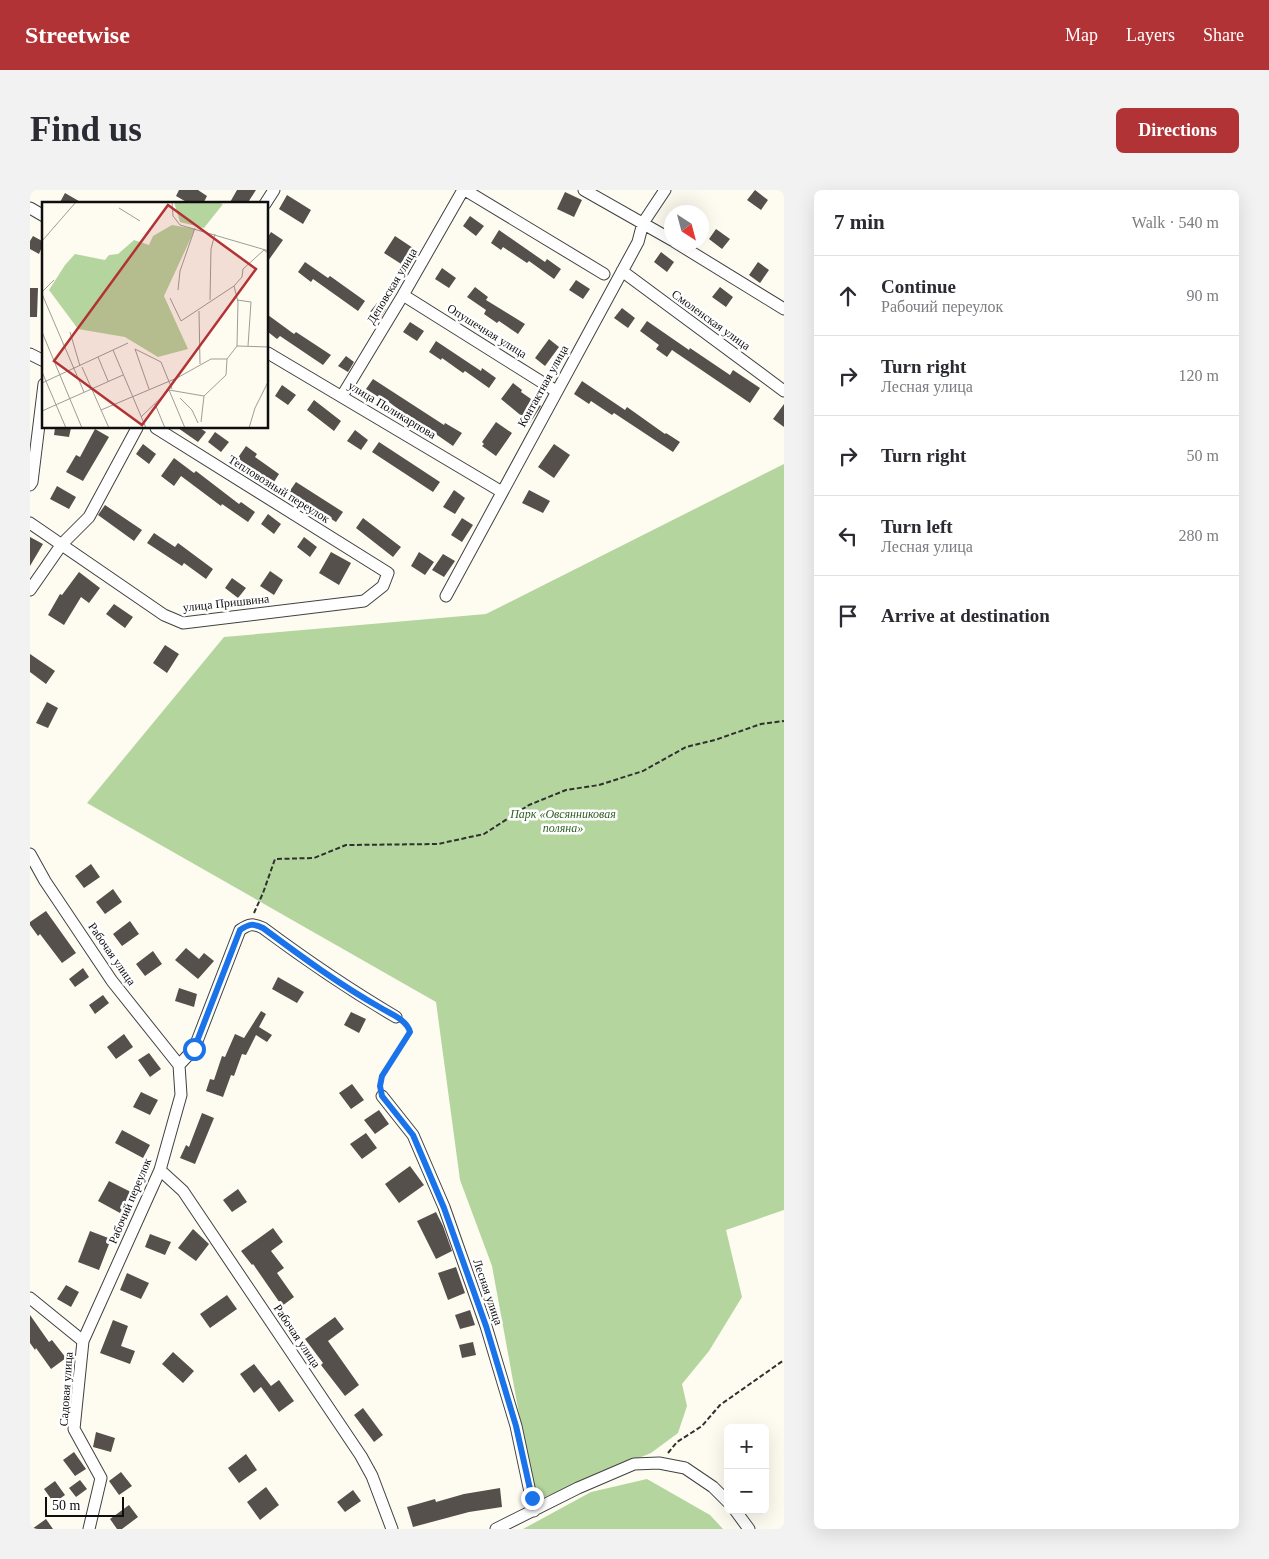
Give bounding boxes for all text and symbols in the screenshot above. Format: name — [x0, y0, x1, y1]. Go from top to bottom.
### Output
text: Streetwise — [25, 22, 130, 48]
text: Map — [1065, 25, 1098, 45]
text: Layers — [1126, 25, 1175, 45]
text: Share — [1203, 25, 1244, 45]
button: Directions — [1116, 108, 1239, 153]
text: Find us — [30, 110, 142, 149]
inset map — [42, 202, 269, 429]
north arrow — [664, 205, 709, 250]
text: 7 min — [834, 210, 885, 234]
text: Walk · 540 m — [1132, 214, 1219, 231]
street label: Деповская улица — [364, 245, 421, 327]
text: Continue — [881, 276, 956, 297]
icon: ahead — [834, 282, 862, 310]
street label: Смоленская улица — [669, 287, 754, 354]
text: 90 m — [1187, 287, 1219, 304]
text: Рабочий переулок — [881, 298, 1003, 315]
street label: Опушечная улица — [445, 301, 530, 361]
street label: Контактная улица — [515, 342, 572, 429]
text: Turn right — [881, 356, 966, 377]
icon: right — [834, 362, 862, 390]
text: 120 m — [1179, 367, 1219, 384]
street label: улица Поликарпова — [346, 378, 439, 442]
text: Лесная улица — [881, 378, 973, 395]
icon: right — [834, 442, 862, 470]
text: Turn right — [881, 445, 966, 466]
text: 50 m — [1187, 447, 1219, 464]
street label: Тепловозный переулок — [226, 452, 332, 526]
text: Turn left — [881, 516, 953, 537]
icon: left — [834, 522, 862, 550]
text: 280 m — [1179, 527, 1219, 544]
text: Лесная улица — [881, 538, 973, 555]
street label: улица Пришвина — [182, 591, 271, 614]
icon: arrive — [834, 602, 862, 630]
text: Arrive at destination — [881, 605, 1050, 626]
park label: Парк «Овсянниковая поляна» — [509, 807, 616, 835]
street label: Рабочая улица — [85, 920, 139, 989]
route start — [183, 1038, 206, 1061]
street label: Рабочий переулок — [106, 1156, 154, 1246]
street label: Лесная улица — [470, 1257, 506, 1327]
street label: Рабочая улица — [271, 1302, 324, 1371]
street label: Садовая улица — [56, 1351, 76, 1427]
map controls — [724, 1424, 769, 1514]
button: + — [724, 1424, 769, 1469]
button: − — [724, 1469, 769, 1514]
route end — [521, 1487, 544, 1510]
scale bar — [45, 1494, 124, 1517]
text: 50 m — [52, 1498, 80, 1513]

